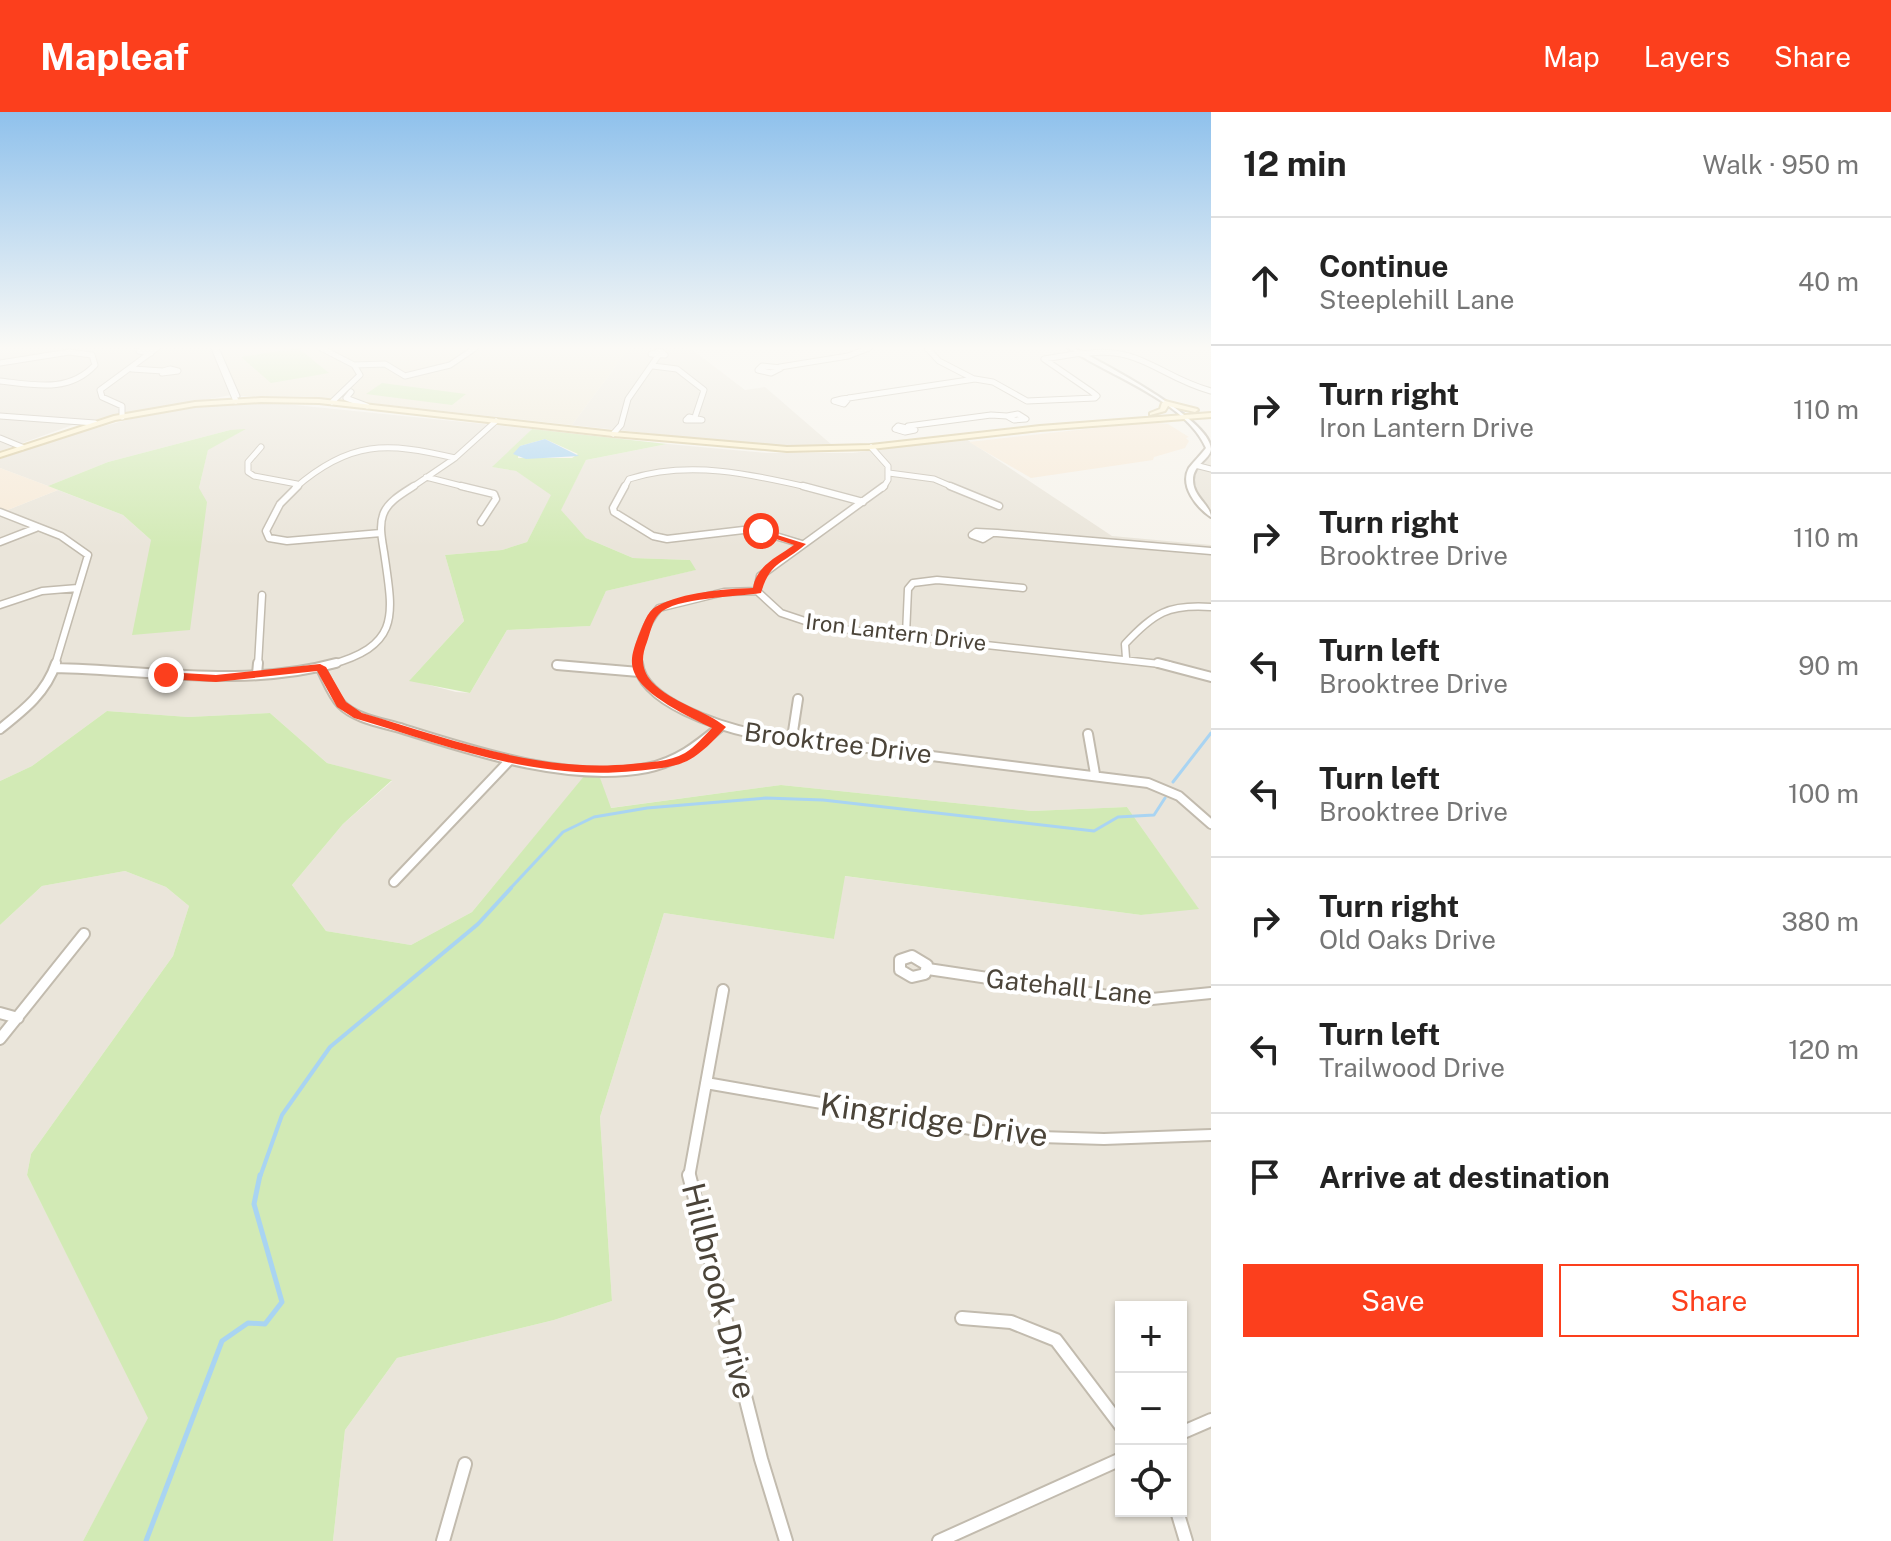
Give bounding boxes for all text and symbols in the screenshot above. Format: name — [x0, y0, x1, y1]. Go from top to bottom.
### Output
text: Mapleaf — [40, 34, 189, 79]
text: Map — [1543, 40, 1600, 73]
text: Layers — [1644, 40, 1730, 73]
text: Share — [1774, 40, 1851, 73]
text: 12 min — [1243, 144, 1347, 184]
text: Walk · 950 m — [1703, 149, 1859, 180]
text: Continue — [1319, 248, 1449, 284]
icon: ahead — [1243, 259, 1287, 303]
text: 40 m — [1798, 266, 1859, 297]
text: Steeplehill Lane — [1319, 284, 1515, 315]
text: Turn right — [1319, 376, 1459, 412]
icon: right — [1243, 387, 1287, 431]
text: 110 m — [1793, 394, 1859, 425]
text: Iron Lantern Drive — [1319, 412, 1534, 443]
text: Turn right — [1319, 504, 1459, 540]
route start — [743, 513, 779, 549]
icon: right — [1243, 515, 1287, 559]
text: 110 m — [1793, 522, 1859, 553]
text: Brooktree Drive — [1319, 540, 1508, 571]
street label: Iron Lantern Drive — [804, 608, 988, 656]
text: Turn left — [1319, 632, 1440, 668]
icon: left — [1243, 643, 1287, 687]
text: 90 m — [1798, 650, 1859, 681]
route end — [148, 657, 184, 693]
text: Brooktree Drive — [1319, 668, 1508, 699]
street label: Brooktree Drive — [742, 716, 934, 769]
text: Turn left — [1319, 760, 1440, 796]
icon: left — [1243, 771, 1287, 815]
text: 100 m — [1788, 778, 1859, 809]
text: Brooktree Drive — [1319, 796, 1508, 827]
text: Turn right — [1319, 888, 1459, 924]
icon: right — [1243, 899, 1287, 943]
text: 380 m — [1781, 906, 1859, 937]
text: Old Oaks Drive — [1319, 924, 1496, 955]
street label: Gatehall Lane — [984, 962, 1154, 1011]
text: Turn left — [1319, 1016, 1440, 1052]
icon: left — [1243, 1027, 1287, 1071]
text: 120 m — [1788, 1034, 1859, 1065]
text: Trailwood Drive — [1319, 1052, 1505, 1083]
street label: Kingridge Drive — [818, 1085, 1050, 1154]
icon: arrive — [1243, 1155, 1287, 1199]
text: Arrive at destination — [1319, 1159, 1610, 1195]
street label: Hillbrook Drive — [675, 1179, 764, 1403]
button: Save — [1243, 1264, 1543, 1337]
button: Share — [1559, 1264, 1859, 1337]
map controls — [1115, 1301, 1187, 1517]
button: + — [1115, 1301, 1187, 1373]
button: − — [1115, 1373, 1187, 1445]
button: locate — [1115, 1445, 1187, 1517]

